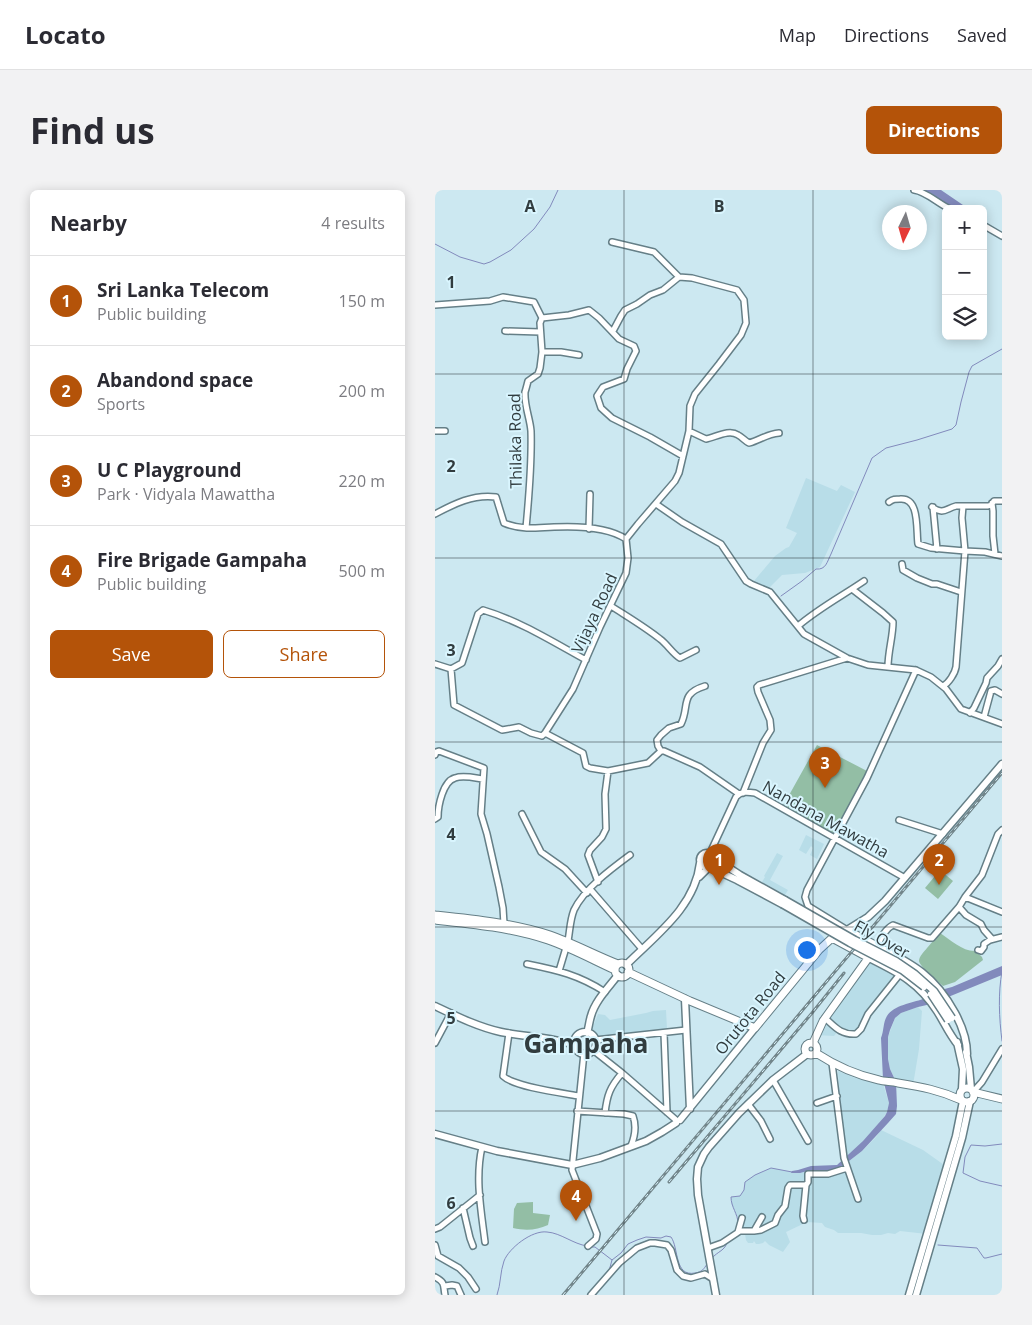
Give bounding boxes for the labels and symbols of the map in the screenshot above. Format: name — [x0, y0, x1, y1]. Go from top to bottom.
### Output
text: A — [524, 195, 536, 217]
text: B — [714, 195, 724, 217]
north arrow — [882, 205, 927, 250]
text: 1 — [446, 271, 456, 293]
street label: Thilaka Road — [503, 393, 527, 489]
text: 2 — [446, 455, 456, 477]
street label: Vijaya Road — [566, 569, 622, 657]
text: 3 — [446, 639, 456, 661]
pin: 3 — [809, 747, 841, 788]
street label: Nandana Mawatha — [759, 775, 893, 863]
text: 4 — [446, 823, 456, 845]
pin: 1 — [703, 844, 735, 885]
pin: 2 — [923, 844, 955, 885]
street label: Fly Over — [850, 915, 914, 963]
your location — [794, 937, 820, 963]
street label: Orutota Road — [710, 967, 790, 1059]
text: 5 — [446, 1007, 456, 1029]
district label: Gampaha — [523, 1025, 649, 1061]
pin: 4 — [560, 1180, 592, 1221]
text: 6 — [446, 1192, 456, 1214]

